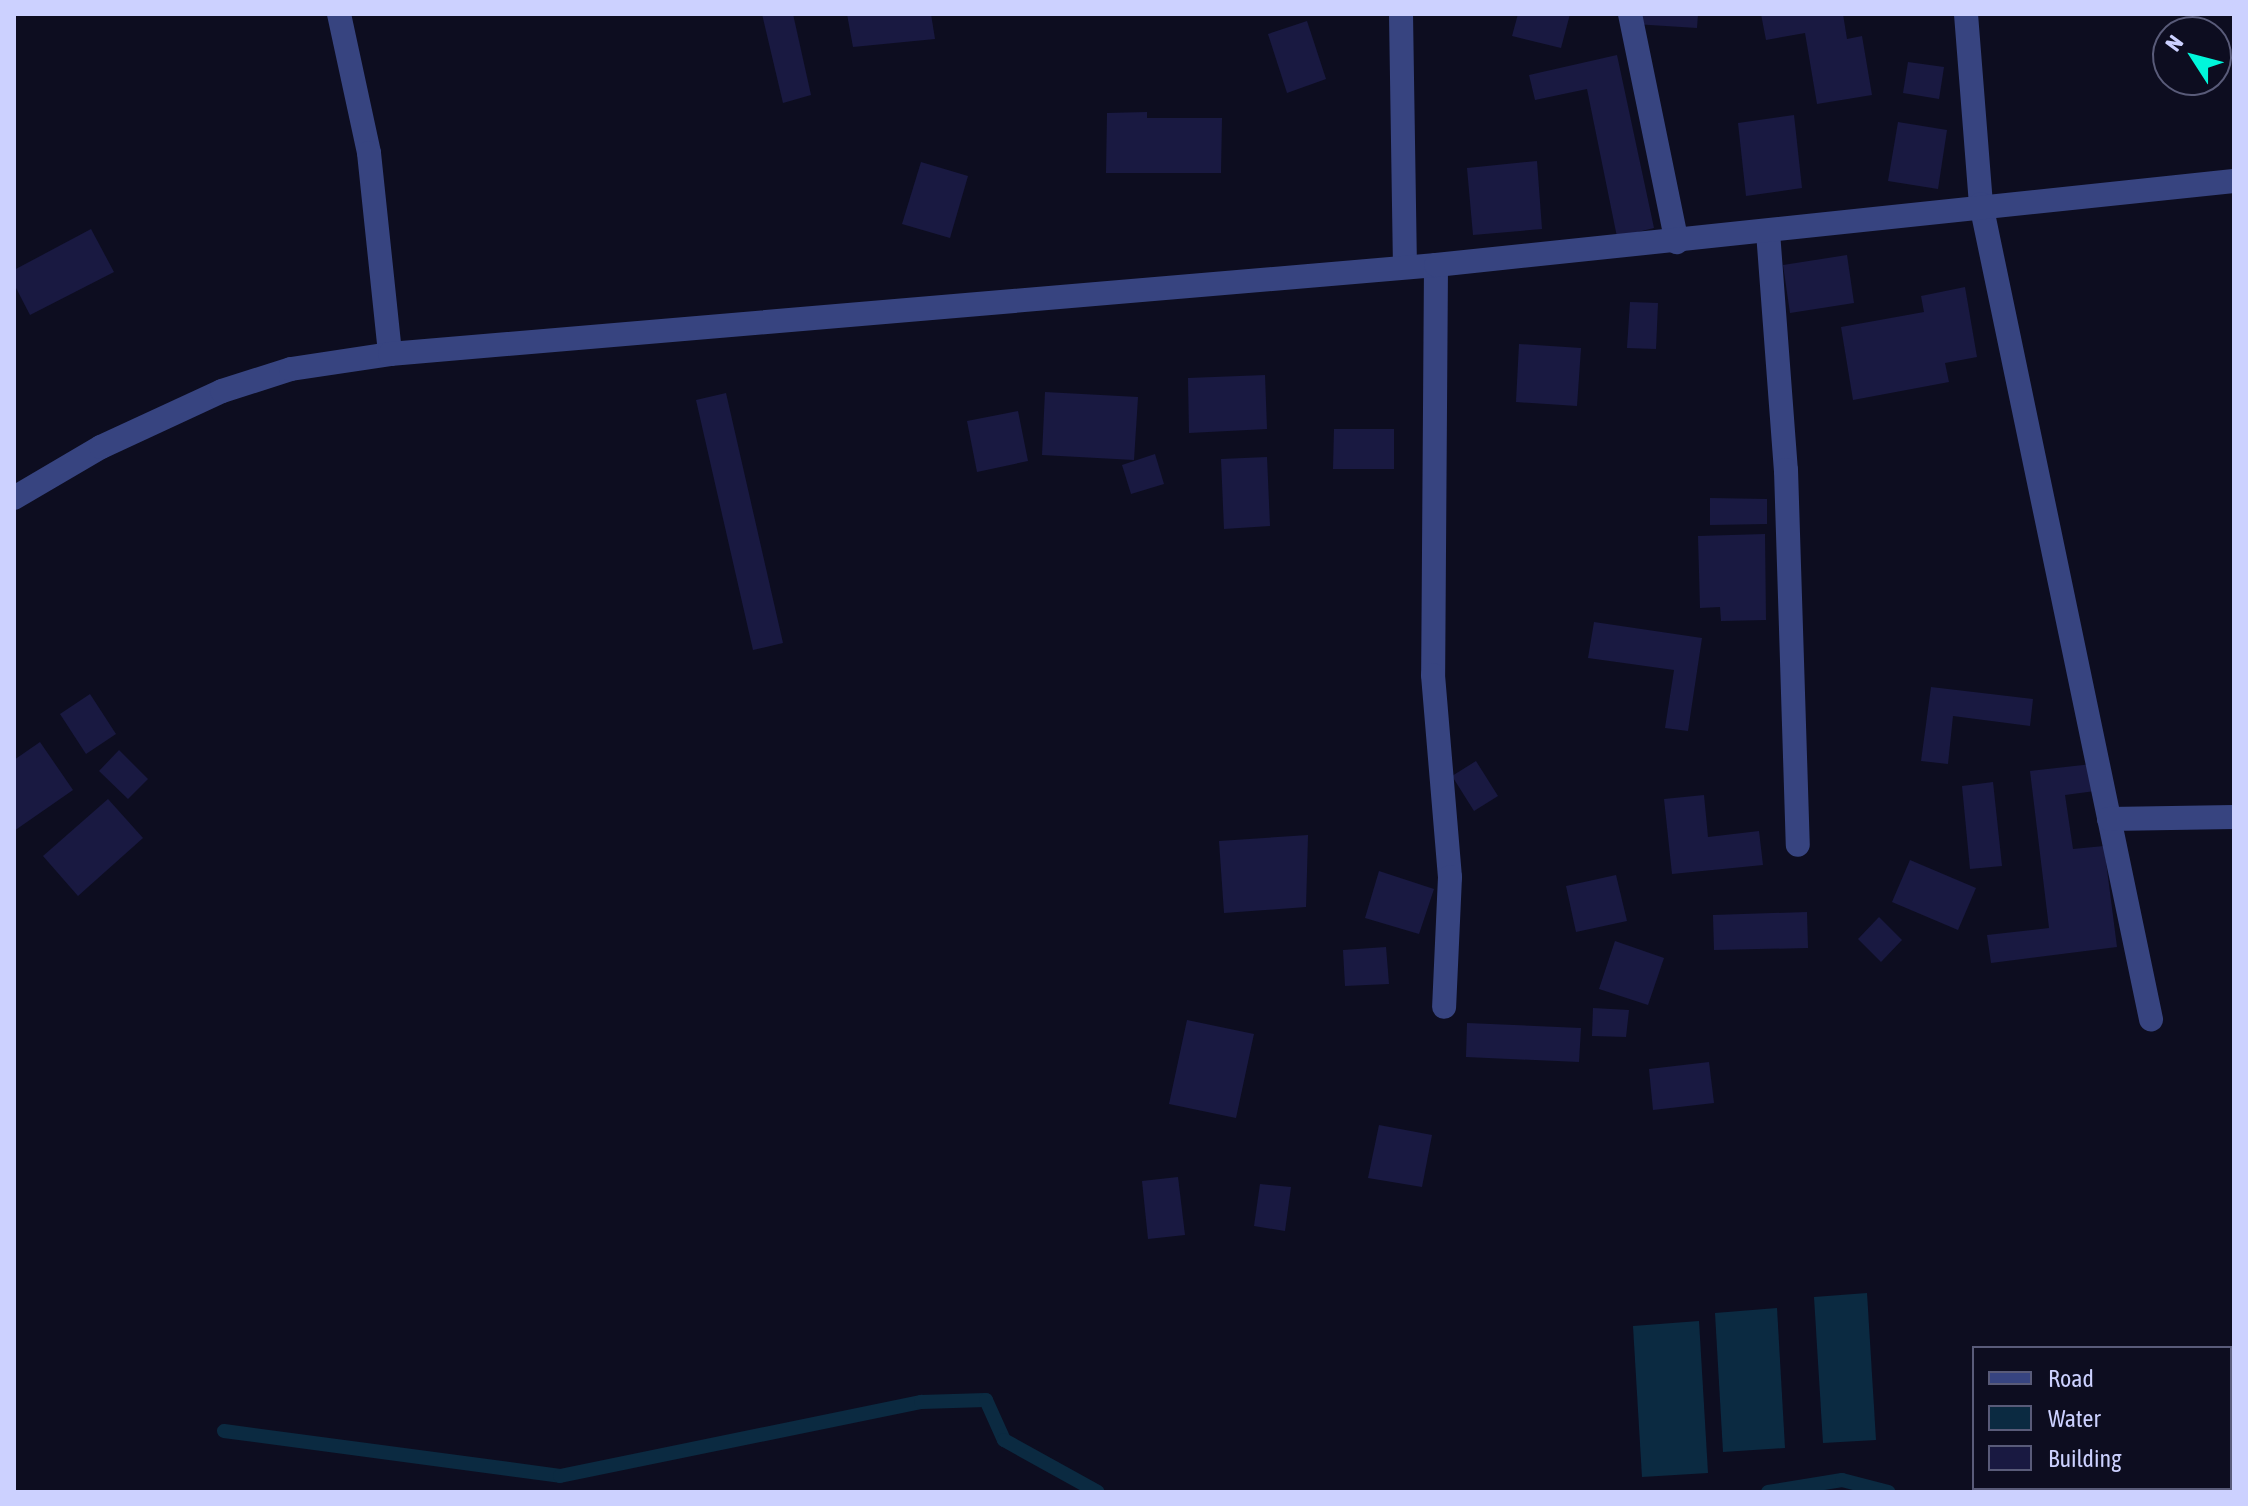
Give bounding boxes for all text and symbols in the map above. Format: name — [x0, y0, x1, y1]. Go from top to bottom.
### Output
north arrow — [2152, 16, 2232, 96]
text: N — [2160, 30, 2189, 56]
legend — [1972, 1346, 2232, 1490]
text: Road — [2048, 1365, 2094, 1392]
text: Water — [2048, 1405, 2101, 1432]
text: Building — [2048, 1445, 2121, 1472]

